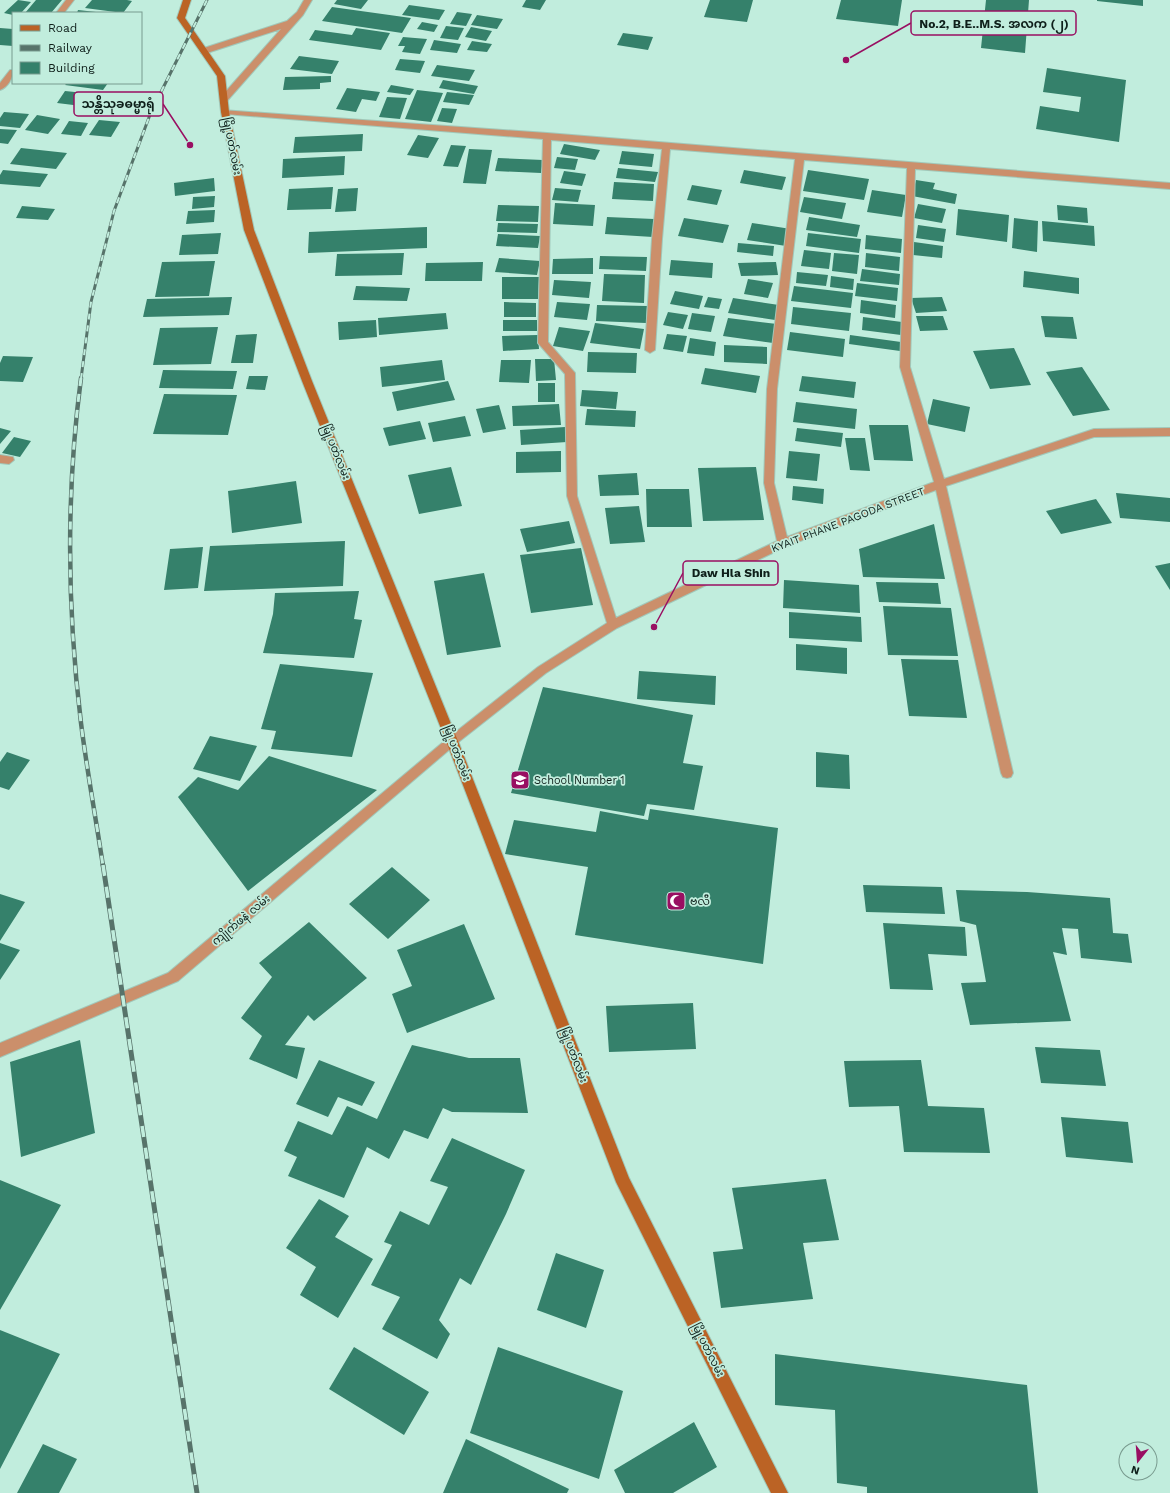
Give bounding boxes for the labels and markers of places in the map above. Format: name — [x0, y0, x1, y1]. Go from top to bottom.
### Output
callout: No.2, B.E..M.S. အလက (၂) — [911, 11, 1076, 35]
callout: သန္တိသုခဓမ္မာရုံ — [74, 92, 163, 116]
callout: Daw Hla Shin — [683, 561, 778, 585]
school or university icon: School Number 1 — [509, 769, 531, 791]
place label: School Number 1 — [534, 774, 625, 787]
mosque icon: ဗလီ — [665, 890, 687, 912]
place label: ဗလီ — [690, 894, 710, 908]

